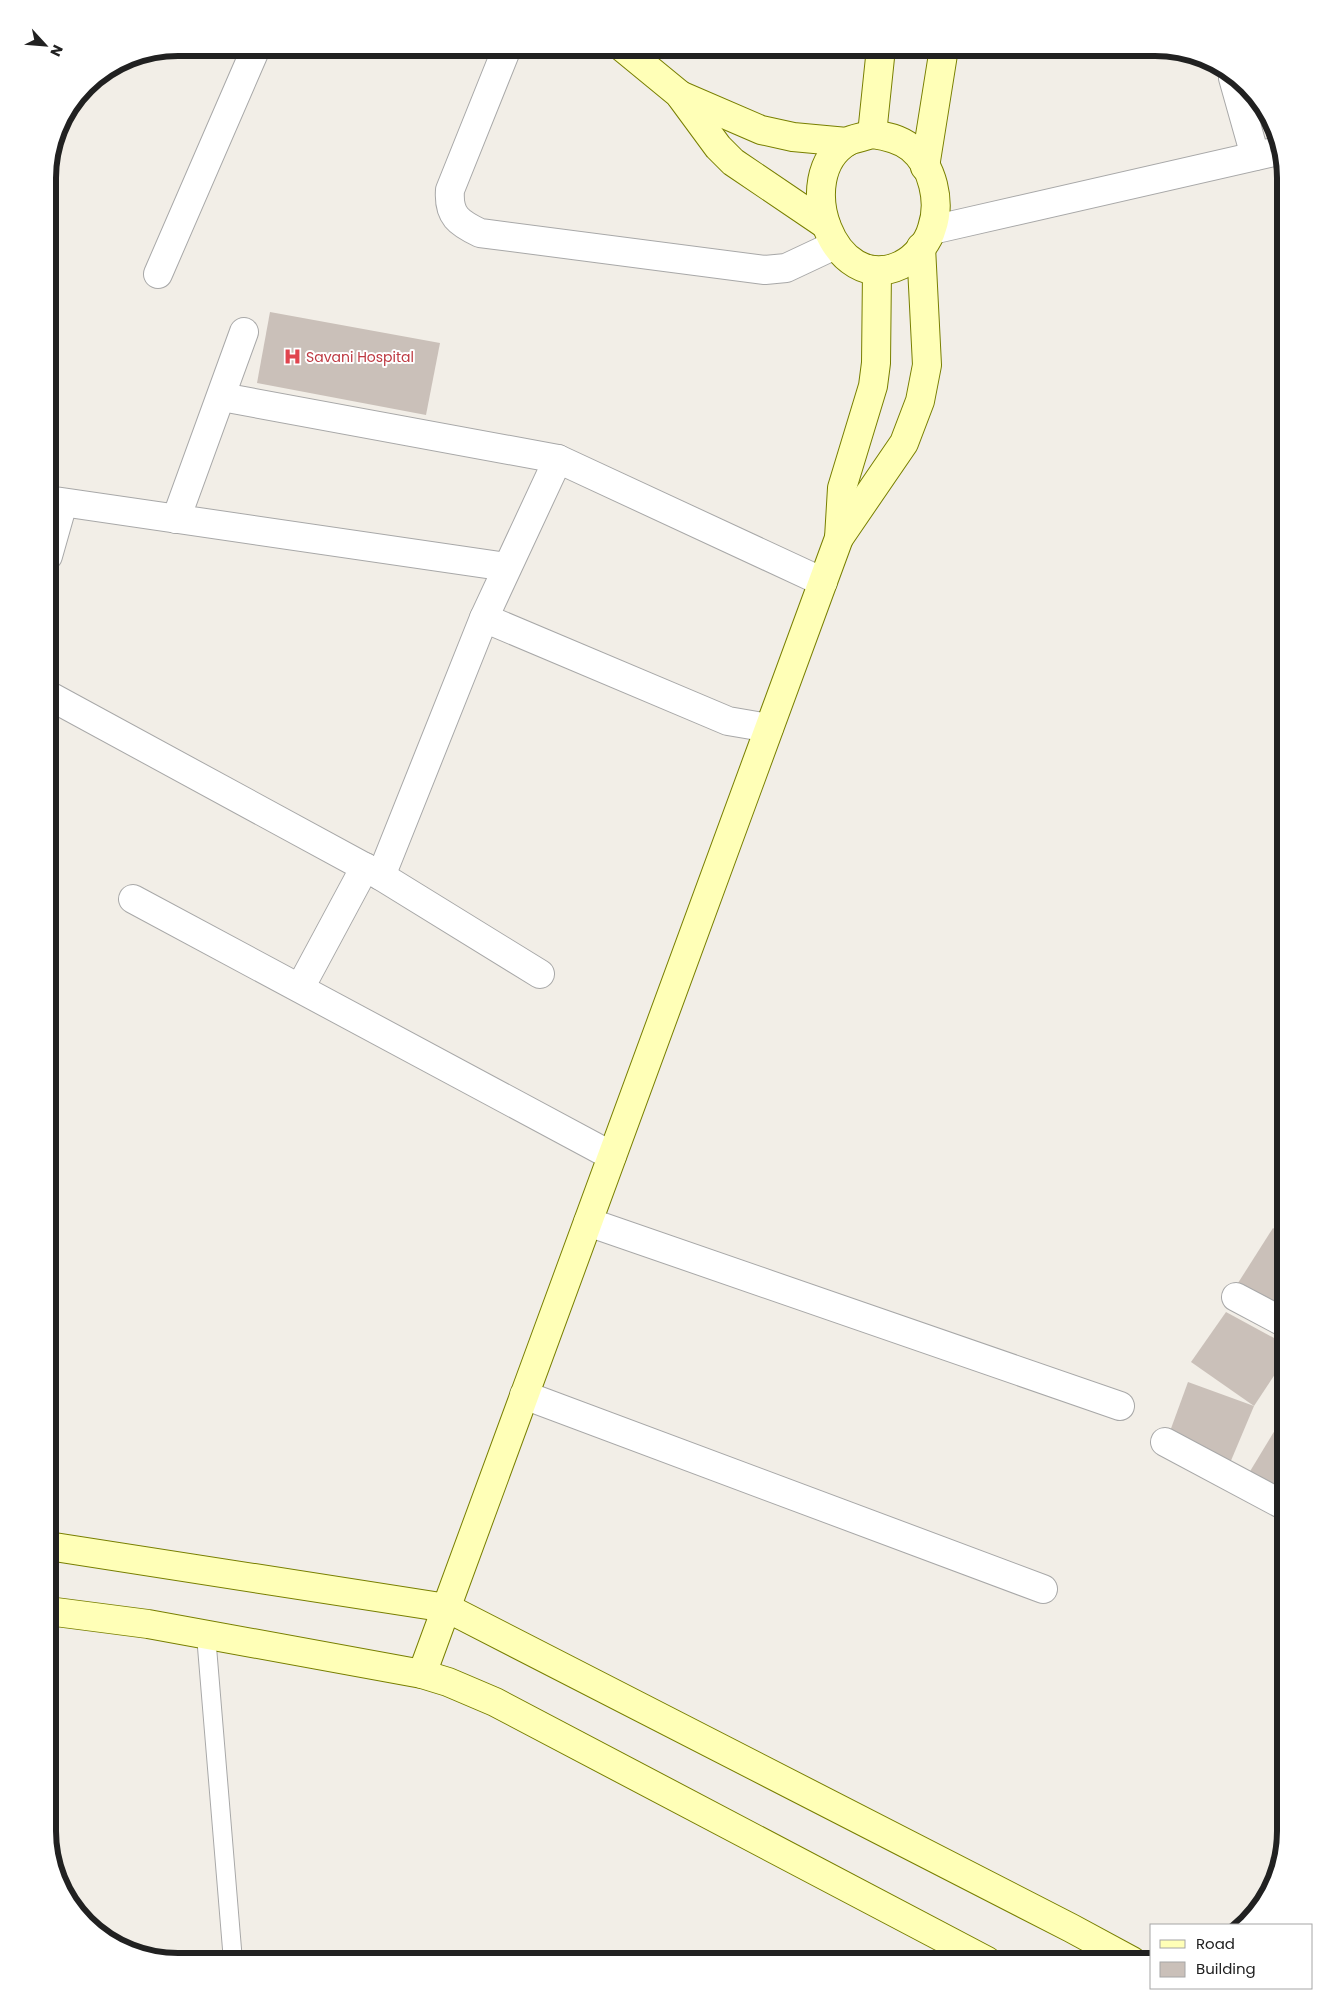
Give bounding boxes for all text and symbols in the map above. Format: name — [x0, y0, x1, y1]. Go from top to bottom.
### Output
north arrow — [20, 20, 70, 70]
text: N — [45, 42, 68, 60]
hospital icon: Savani Hospital — [282, 347, 302, 367]
place label: Savani Hospital — [306, 347, 414, 367]
legend — [1150, 1924, 1313, 1989]
text: Road — [1196, 1933, 1235, 1954]
text: Building — [1196, 1958, 1256, 1979]

